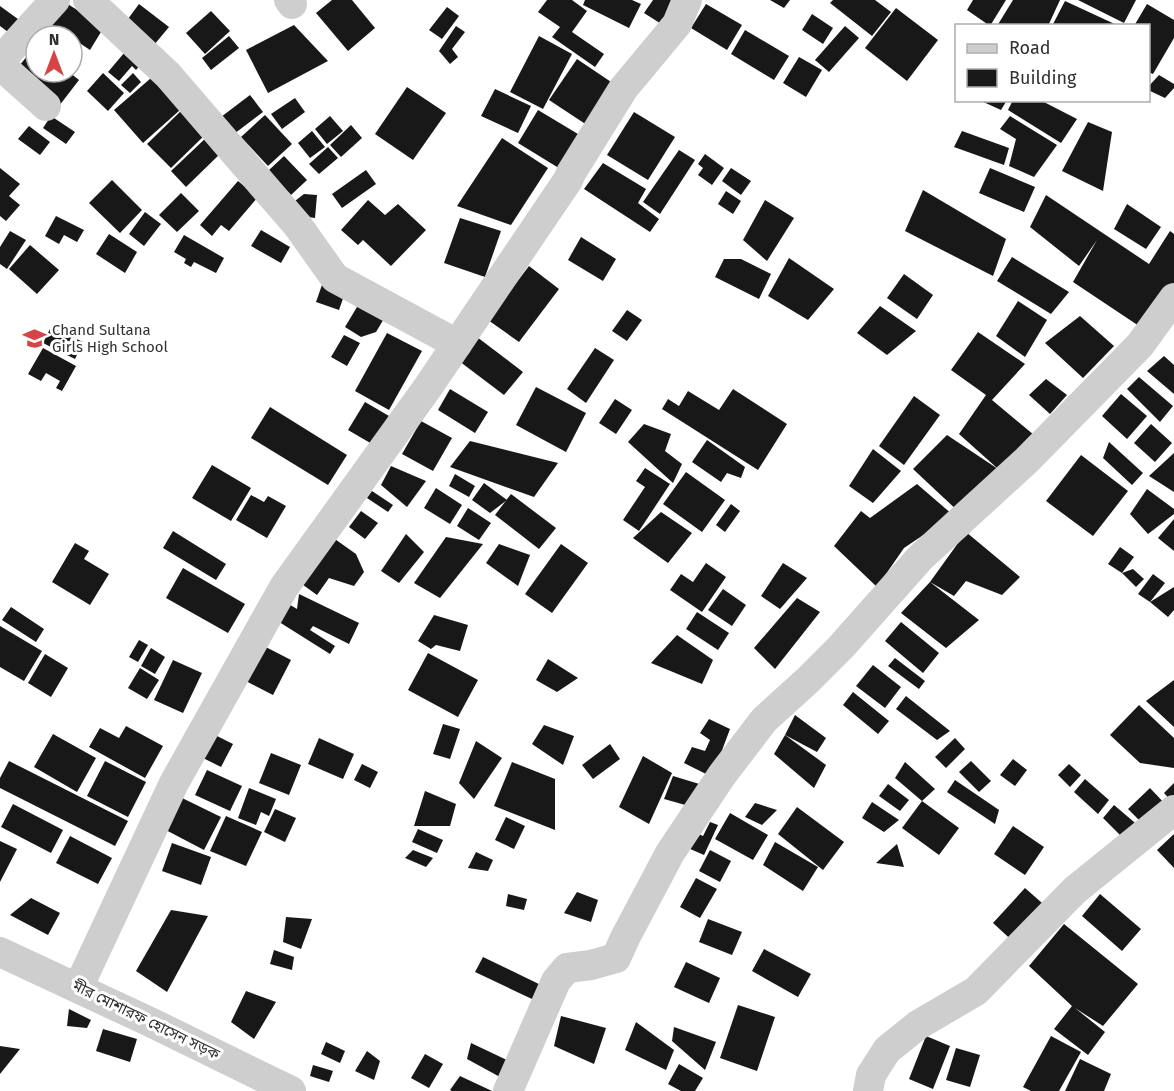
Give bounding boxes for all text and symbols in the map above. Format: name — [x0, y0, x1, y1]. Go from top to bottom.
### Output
north arrow — [24, 24, 84, 84]
legend — [955, 24, 1150, 102]
text: N — [49, 30, 59, 49]
text: Road — [1009, 37, 1051, 59]
text: Building — [1009, 67, 1077, 89]
place label: Chand Sultana Girls High School — [52, 321, 169, 356]
school or university icon: Chand Sultana Girls High School — [21, 326, 47, 352]
street label: মীর মোশারফ হোসেন সড়ক — [69, 976, 223, 1064]

